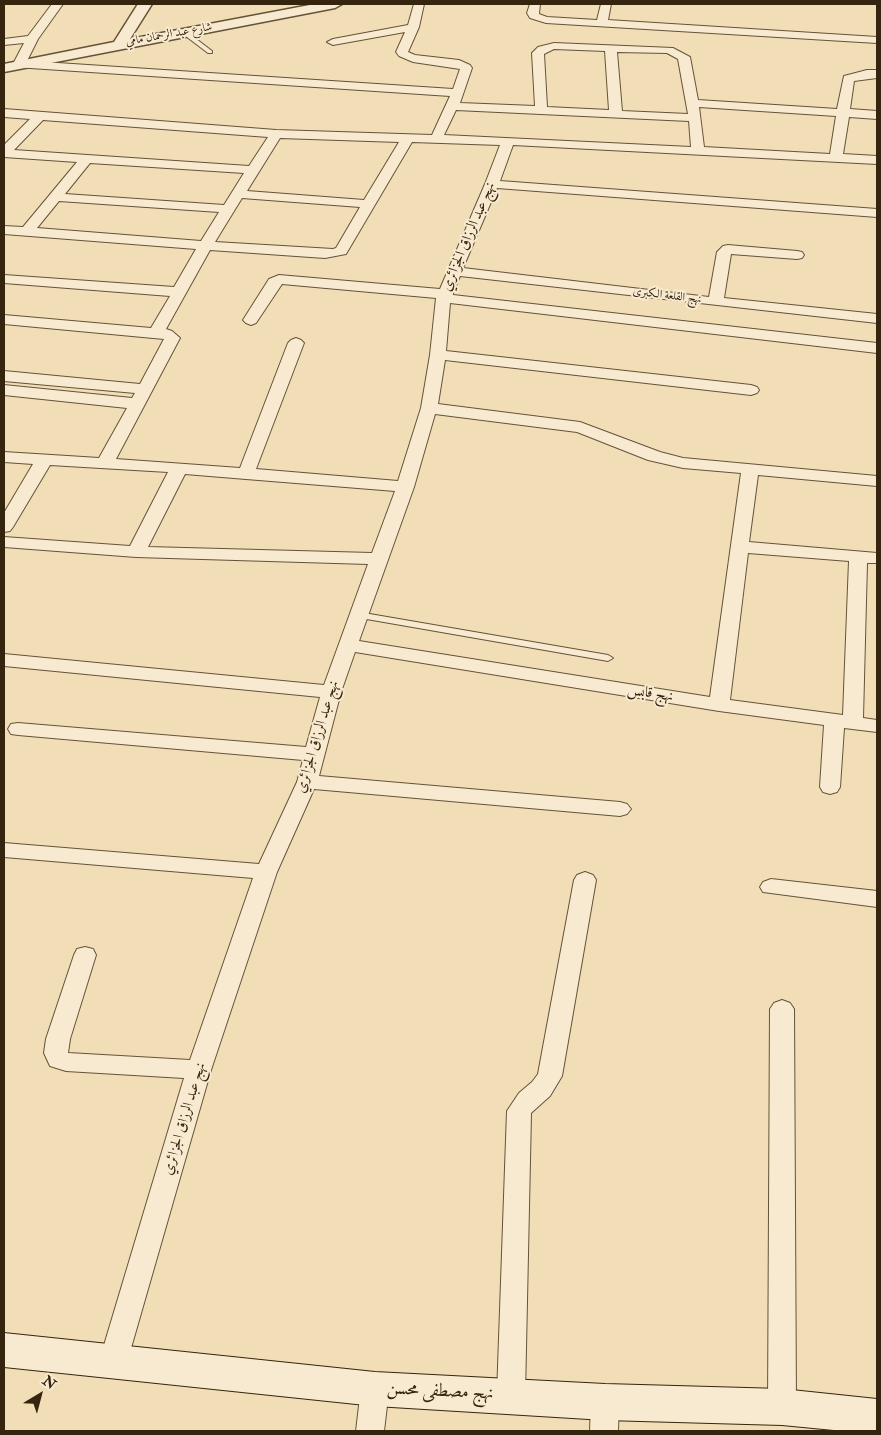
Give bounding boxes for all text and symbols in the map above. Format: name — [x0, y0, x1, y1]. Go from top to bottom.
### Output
street label: شارع عبد الرحمان مامي — [125, 20, 213, 50]
street label: نهج عبد الرزاق الجزائري — [438, 180, 500, 294]
street label: نهج القلعة الكبرى — [632, 285, 702, 307]
street label: نهج عبد الرزاق الجزائري — [292, 679, 344, 795]
street label: نهج قابس — [626, 681, 674, 707]
street label: نهج عبد الرزاق الجزائري — [159, 1061, 211, 1177]
north arrow — [15, 1370, 65, 1420]
text: N — [39, 1372, 59, 1393]
street label: نهج مصطفى محسن — [386, 1378, 494, 1406]

